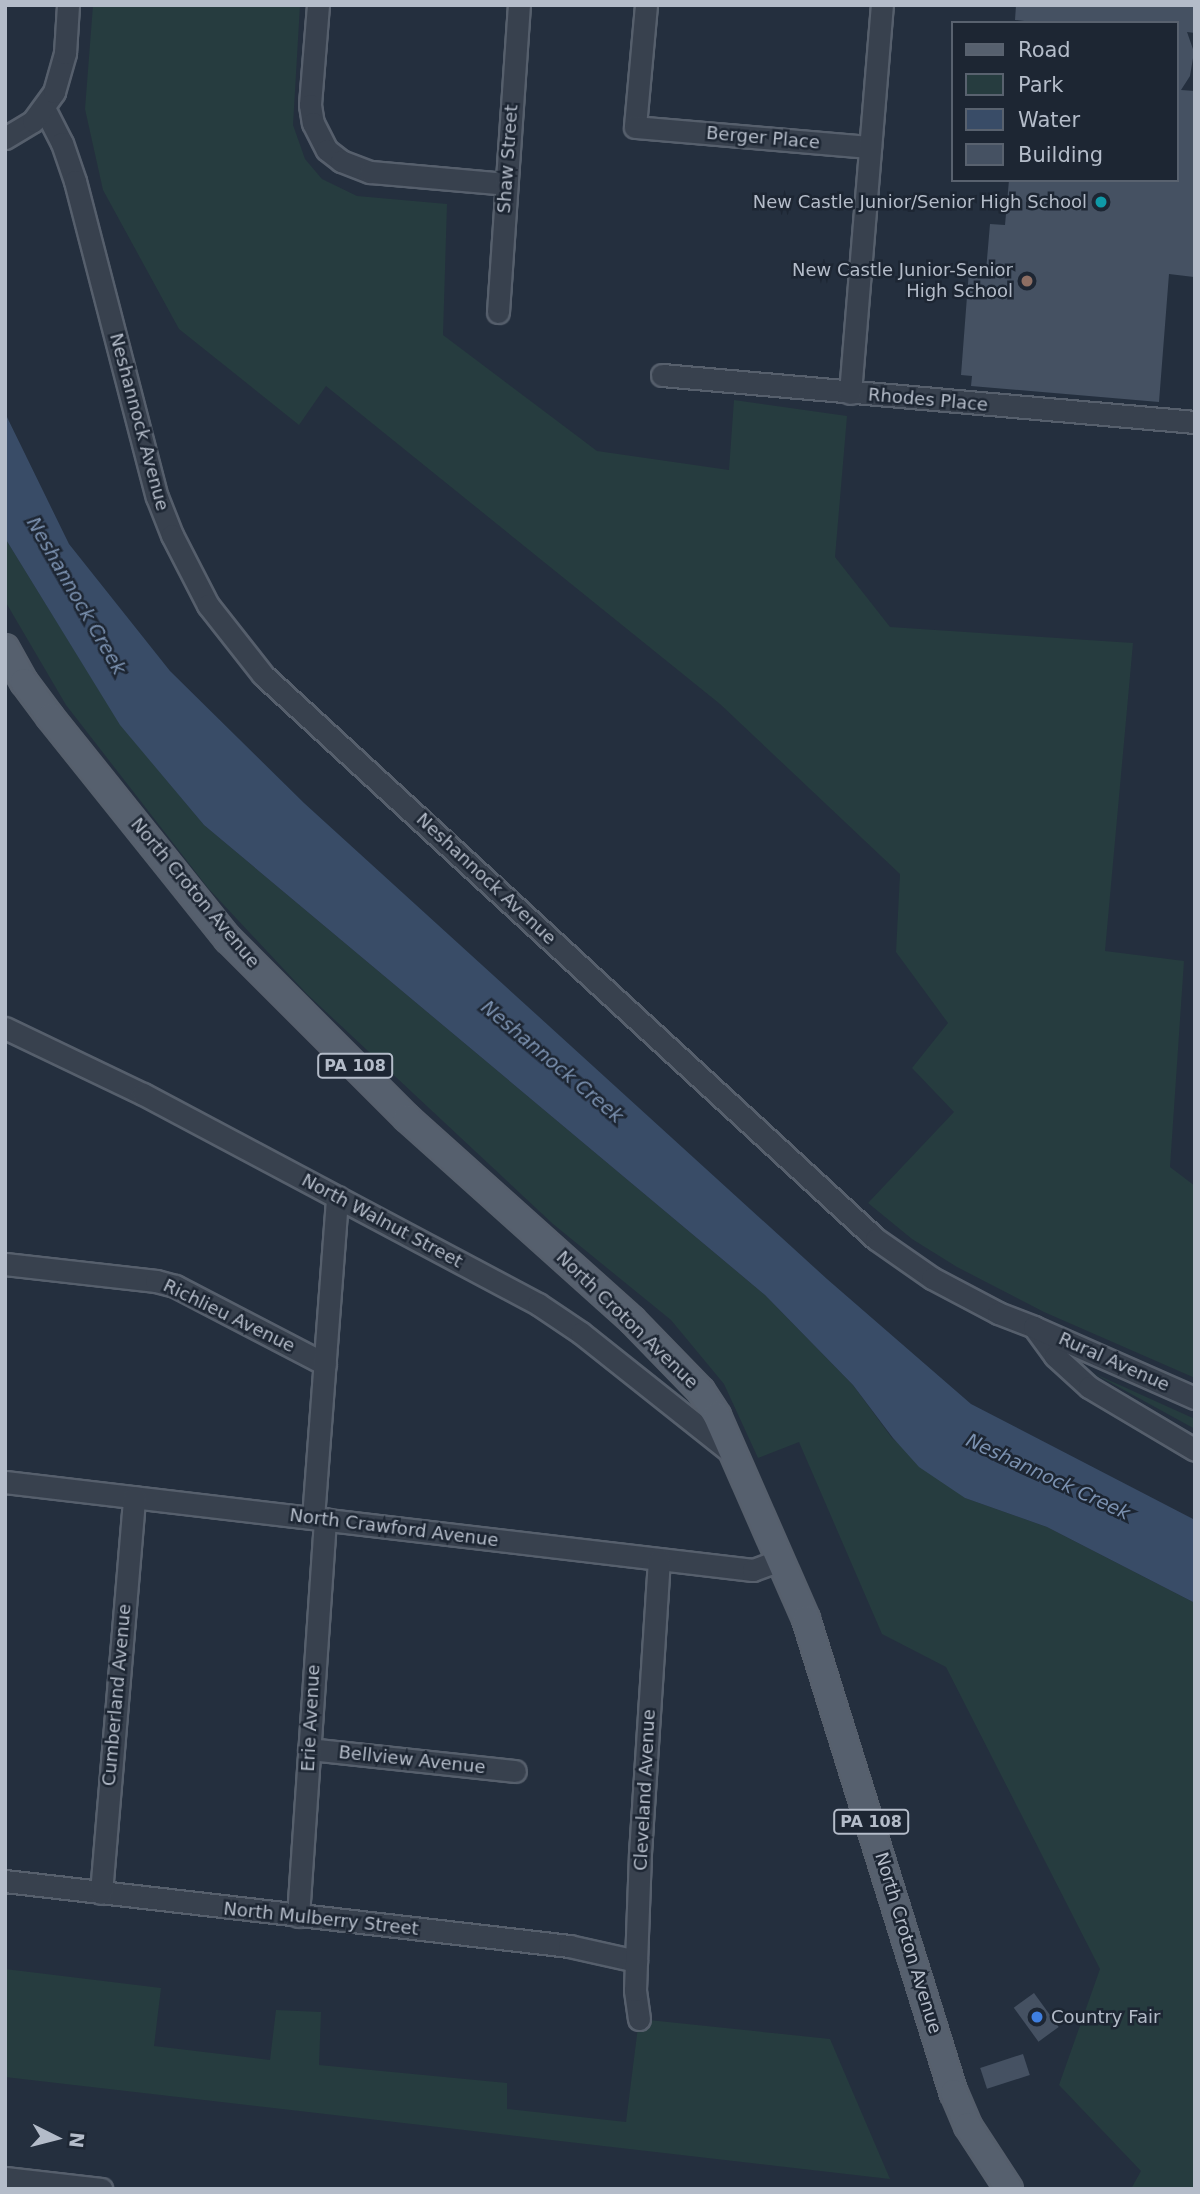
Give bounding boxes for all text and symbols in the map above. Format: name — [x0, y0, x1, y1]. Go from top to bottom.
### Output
legend — [951, 21, 1179, 182]
text: Road — [1018, 38, 1071, 62]
text: Park — [1018, 73, 1063, 97]
street label: Shaw Street — [493, 104, 523, 214]
text: Water — [1018, 108, 1080, 132]
street label: Berger Place — [705, 122, 821, 154]
text: Building — [1018, 143, 1103, 167]
place label: New Castle Junior/Senior High School — [753, 191, 1087, 213]
marker: New Castle Junior/Senior High School — [1093, 194, 1109, 210]
place label: New Castle Junior-Senior High School — [792, 260, 1013, 302]
marker: New Castle Junior-Senior High School — [1019, 273, 1035, 289]
street label: Neshannock Avenue — [105, 331, 173, 513]
street label: Rhodes Place — [867, 384, 989, 416]
water label: Neshannock Creek — [22, 513, 130, 679]
street label: Neshannock Avenue — [412, 809, 560, 949]
street label: North Croton Avenue — [126, 814, 264, 972]
water label: Neshannock Creek — [476, 996, 628, 1128]
road number: PA 108 — [316, 1054, 394, 1078]
street label: North Walnut Street — [298, 1169, 466, 1273]
street label: North Croton Avenue — [552, 1247, 702, 1393]
street label: Richlieu Avenue — [160, 1275, 298, 1357]
street label: Rural Avenue — [1055, 1328, 1173, 1396]
water label: Neshannock Creek — [962, 1429, 1134, 1525]
street label: North Crawford Avenue — [288, 1504, 500, 1552]
street label: Cumberland Avenue — [98, 1603, 136, 1787]
street label: Erie Avenue — [297, 1664, 325, 1772]
street label: Cleveland Avenue — [630, 1709, 660, 1871]
street label: Bellview Avenue — [338, 1742, 486, 1778]
road number: PA 108 — [832, 1810, 910, 1834]
street label: North Croton Avenue — [870, 1850, 946, 2036]
street label: North Mulberry Street — [222, 1898, 420, 1940]
place label: Country Fair — [1051, 2006, 1160, 2028]
marker: Country Fair — [1029, 2009, 1045, 2025]
north arrow — [21, 2103, 91, 2173]
text: N — [65, 2131, 89, 2149]

